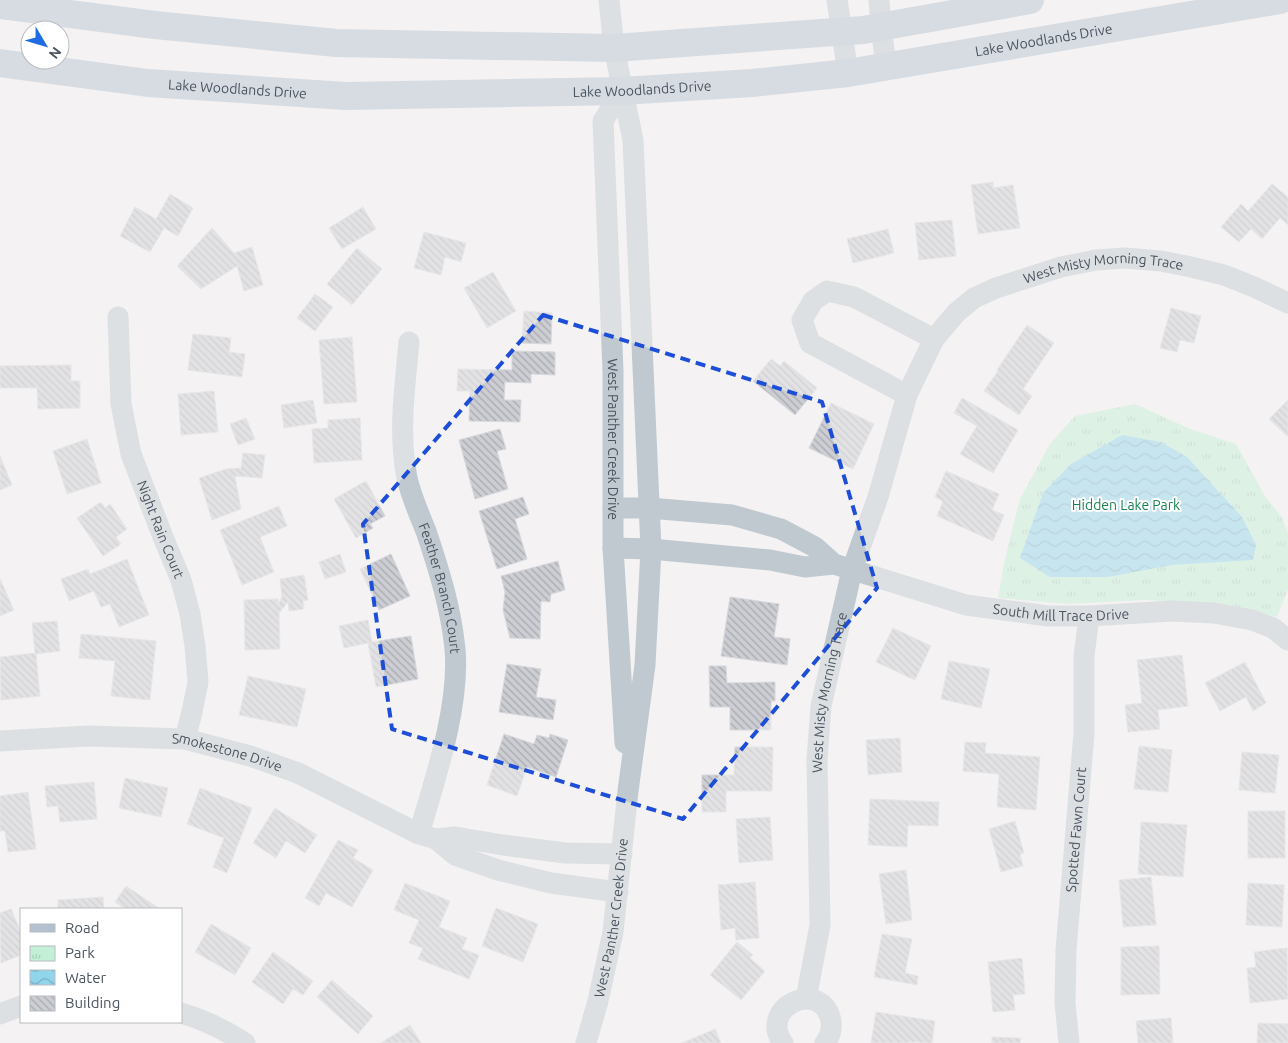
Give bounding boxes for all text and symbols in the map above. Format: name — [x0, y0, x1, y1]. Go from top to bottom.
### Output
north arrow — [20, 20, 70, 70]
street label: Lake Woodlands Drive — [974, 20, 1114, 59]
text: N — [46, 44, 65, 62]
street label: Lake Woodlands Drive — [168, 76, 307, 101]
street label: Lake Woodlands Drive — [573, 78, 712, 100]
street label: West Misty Morning Trace — [1021, 250, 1185, 287]
street label: West Panther Creek Drive — [605, 358, 621, 520]
street label: Night Rain Court — [134, 478, 188, 581]
park label: Hidden Lake Park — [1072, 497, 1180, 513]
street label: Feather Branch Court — [415, 520, 463, 655]
street label: South Mill Trace Drive — [992, 601, 1130, 624]
street label: West Misty Morning Trace — [809, 611, 850, 773]
street label: Smokestone Drive — [172, 730, 284, 775]
street label: Spotted Fawn Court — [1063, 766, 1089, 893]
street label: West Panther Creek Drive — [591, 837, 631, 999]
legend — [20, 908, 182, 1023]
text: Road — [65, 919, 100, 936]
text: Park — [65, 944, 95, 961]
text: Water — [65, 969, 106, 986]
text: Building — [65, 994, 120, 1011]

